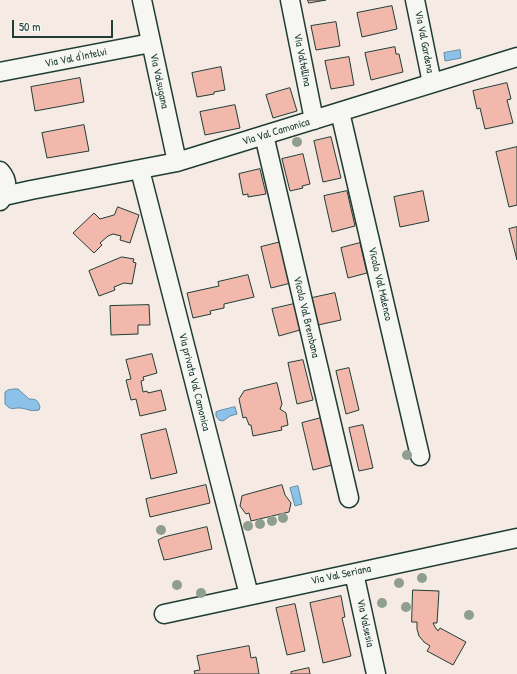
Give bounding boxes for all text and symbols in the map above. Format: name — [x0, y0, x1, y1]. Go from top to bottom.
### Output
street label: Via Val Gardena — [411, 10, 437, 74]
scale bar — [14, 12, 115, 38]
text: 50 m — [19, 18, 40, 35]
street label: Via Valtellina — [290, 32, 314, 88]
street label: Via Val d'Intelvi — [44, 46, 108, 70]
street label: Via Valsugana — [147, 52, 171, 110]
street label: Via Val Camonica — [241, 115, 311, 149]
street label: Vicolo Val Malenco — [365, 246, 395, 322]
street label: Vicolo Val Brembana — [290, 275, 322, 359]
street label: Via privata Val Camonica — [175, 332, 213, 432]
street label: Via Val Seriana — [310, 562, 372, 588]
street label: Via Valsesia — [353, 598, 377, 648]

